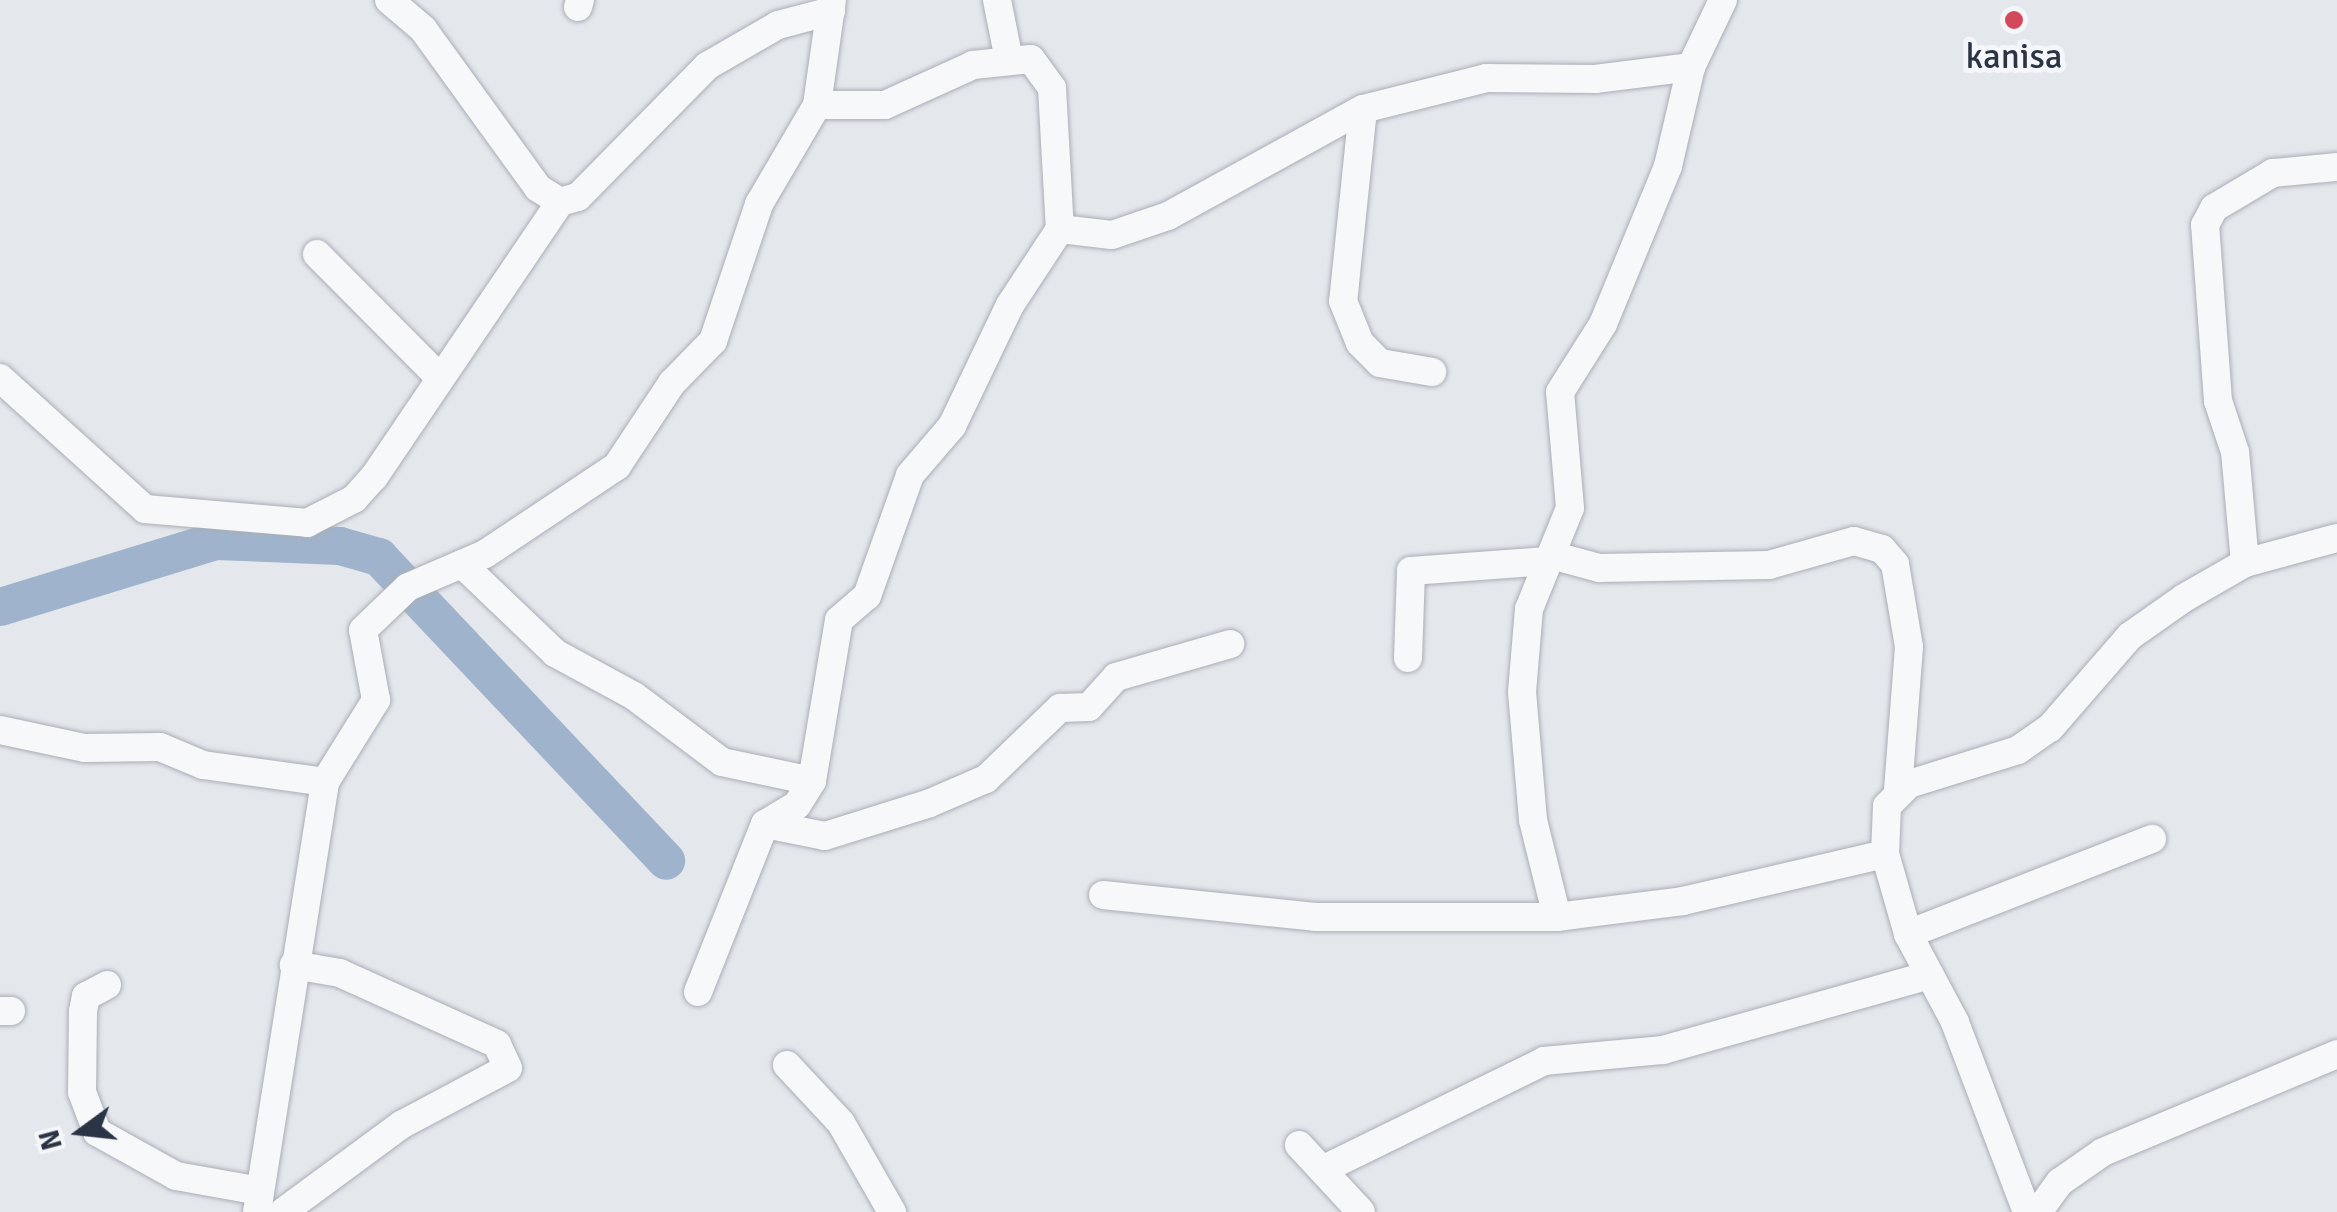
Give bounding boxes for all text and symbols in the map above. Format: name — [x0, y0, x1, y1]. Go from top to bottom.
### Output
marker: kanisa — [2003, 9, 2025, 31]
place label: kanisa — [1966, 36, 2062, 78]
north arrow — [30, 1082, 130, 1182]
text: N — [32, 1126, 70, 1154]

